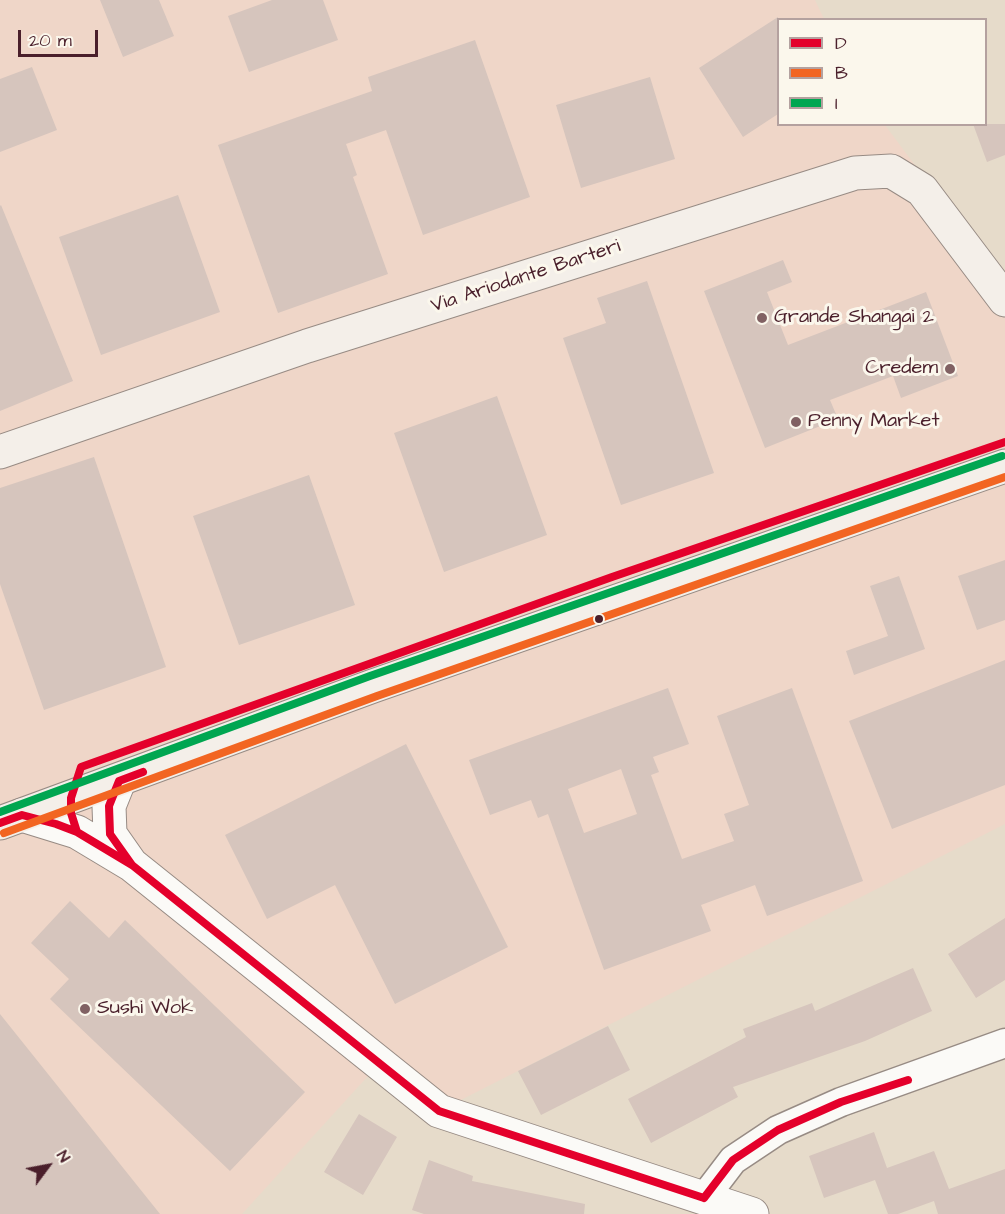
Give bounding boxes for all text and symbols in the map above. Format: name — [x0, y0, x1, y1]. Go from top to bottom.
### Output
scale bar — [21, 18, 100, 56]
legend — [777, 18, 987, 126]
text: 20 m — [29, 28, 72, 53]
text: D — [835, 31, 847, 56]
text: B — [835, 61, 848, 86]
text: I — [835, 91, 838, 116]
street label: Via Ariodante Barteri — [428, 235, 624, 319]
place label: Grande Shangai 2 — [774, 306, 934, 330]
marker: Grande Shangai 2 — [755, 311, 769, 325]
place label: Credem — [865, 357, 938, 381]
marker: Credem — [943, 362, 957, 376]
place label: Penny Market — [808, 410, 940, 434]
marker: Penny Market — [789, 415, 803, 429]
unlabelled marker — [593, 613, 605, 625]
place label: Sushi Wok — [97, 997, 193, 1021]
marker: Sushi Wok — [78, 1002, 92, 1016]
north arrow — [18, 1136, 78, 1196]
text: N — [51, 1146, 75, 1167]

